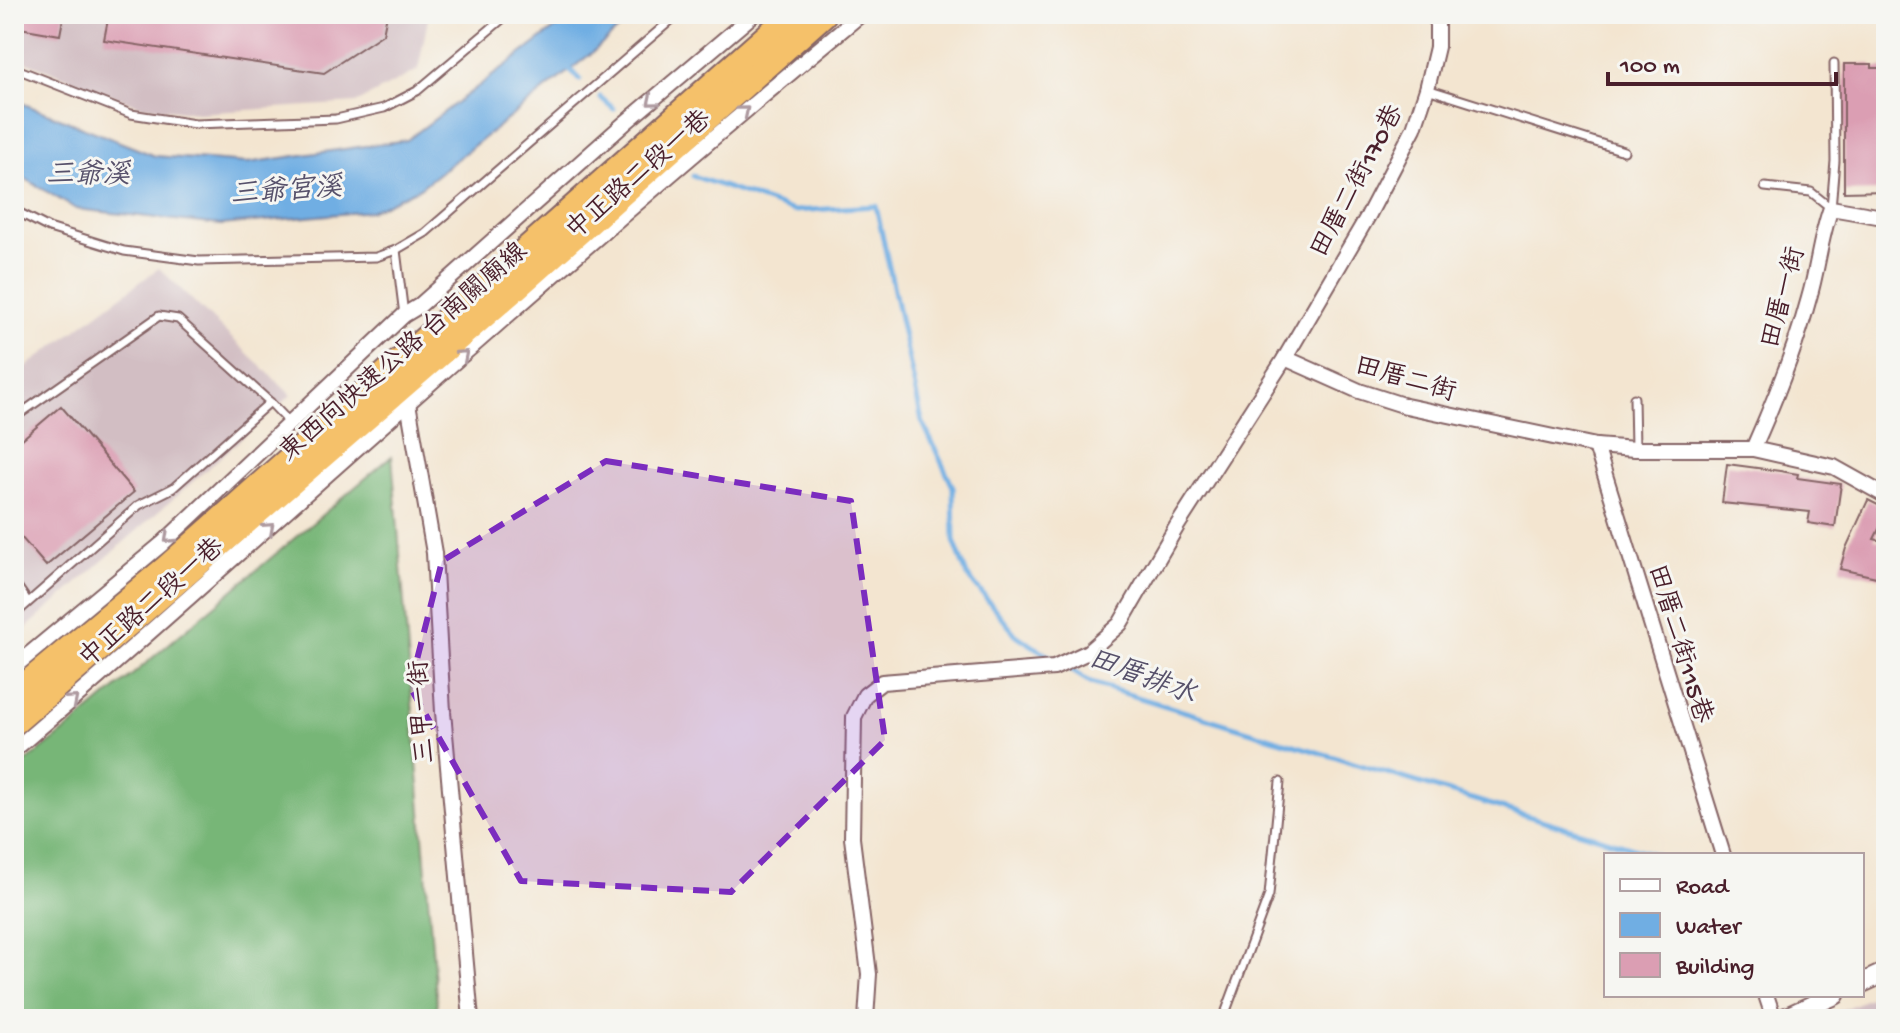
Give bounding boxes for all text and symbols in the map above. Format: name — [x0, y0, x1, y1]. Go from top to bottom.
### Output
scale bar — [1608, 36, 1836, 86]
text: 100 m — [1619, 53, 1680, 82]
one-way arrow — [647, 91, 661, 106]
street label: 田厝二街170巷 — [1304, 99, 1412, 264]
street label: 中正路二段一巷 — [560, 103, 719, 248]
one-way arrow — [734, 106, 749, 121]
water label: 三爺溪 — [46, 159, 132, 193]
water label: 三爺宮溪 — [229, 171, 345, 213]
street label: 東西向快速公路 台南關廟線 — [273, 236, 535, 469]
street label: 田厝一街 — [1756, 244, 1814, 352]
one-way arrow — [454, 351, 468, 365]
street label: 田厝二街 — [1350, 351, 1459, 411]
one-way arrow — [259, 524, 274, 538]
one-way arrow — [163, 528, 178, 542]
street label: 中正路二段一巷 — [73, 531, 232, 676]
street label: 田厝二街115巷 — [1639, 560, 1719, 728]
water label: 田厝排水 — [1083, 643, 1201, 713]
street label: 三甲一街 — [404, 659, 444, 765]
one-way arrow — [64, 695, 79, 709]
legend — [1604, 853, 1864, 997]
text: Road — [1676, 874, 1730, 903]
text: Water — [1676, 914, 1743, 943]
text: Building — [1675, 954, 1754, 983]

